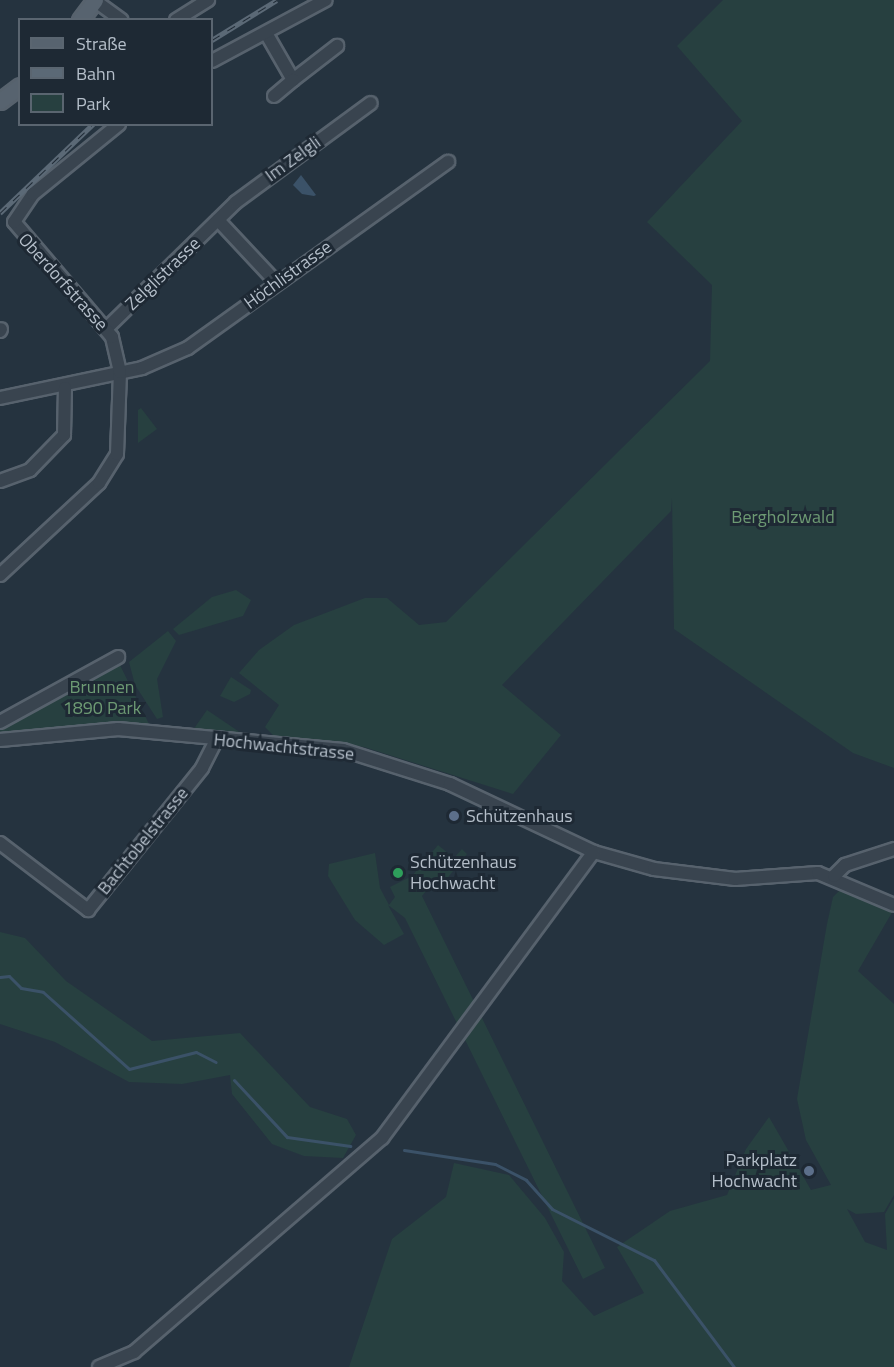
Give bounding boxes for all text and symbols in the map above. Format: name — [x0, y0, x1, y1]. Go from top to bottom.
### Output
legend — [18, 18, 213, 126]
text: Straße — [76, 30, 127, 57]
text: Bahn — [76, 60, 115, 87]
text: Park — [76, 90, 110, 117]
street label: Im Zelgli — [261, 132, 325, 186]
street label: Oberdorfstrasse — [14, 229, 112, 335]
street label: Zelglistrasse — [121, 233, 205, 315]
street label: Höchlistrasse — [240, 236, 336, 314]
park label: Bergholzwald — [731, 506, 835, 528]
park label: Brunnen 1890 Park — [63, 677, 141, 720]
street label: Hochwachtstrasse — [213, 729, 355, 765]
street label: Bachtobelstrasse — [93, 783, 193, 899]
place label: Schützenhaus — [466, 805, 573, 827]
marker: Schützenhaus — [447, 809, 461, 823]
place label: Schützenhaus Hochwacht — [410, 852, 517, 894]
marker: Schützenhaus Hochwacht — [391, 866, 405, 880]
place label: Parkplatz Hochwacht — [712, 1150, 797, 1192]
marker: Parkplatz Hochwacht — [802, 1164, 816, 1178]

